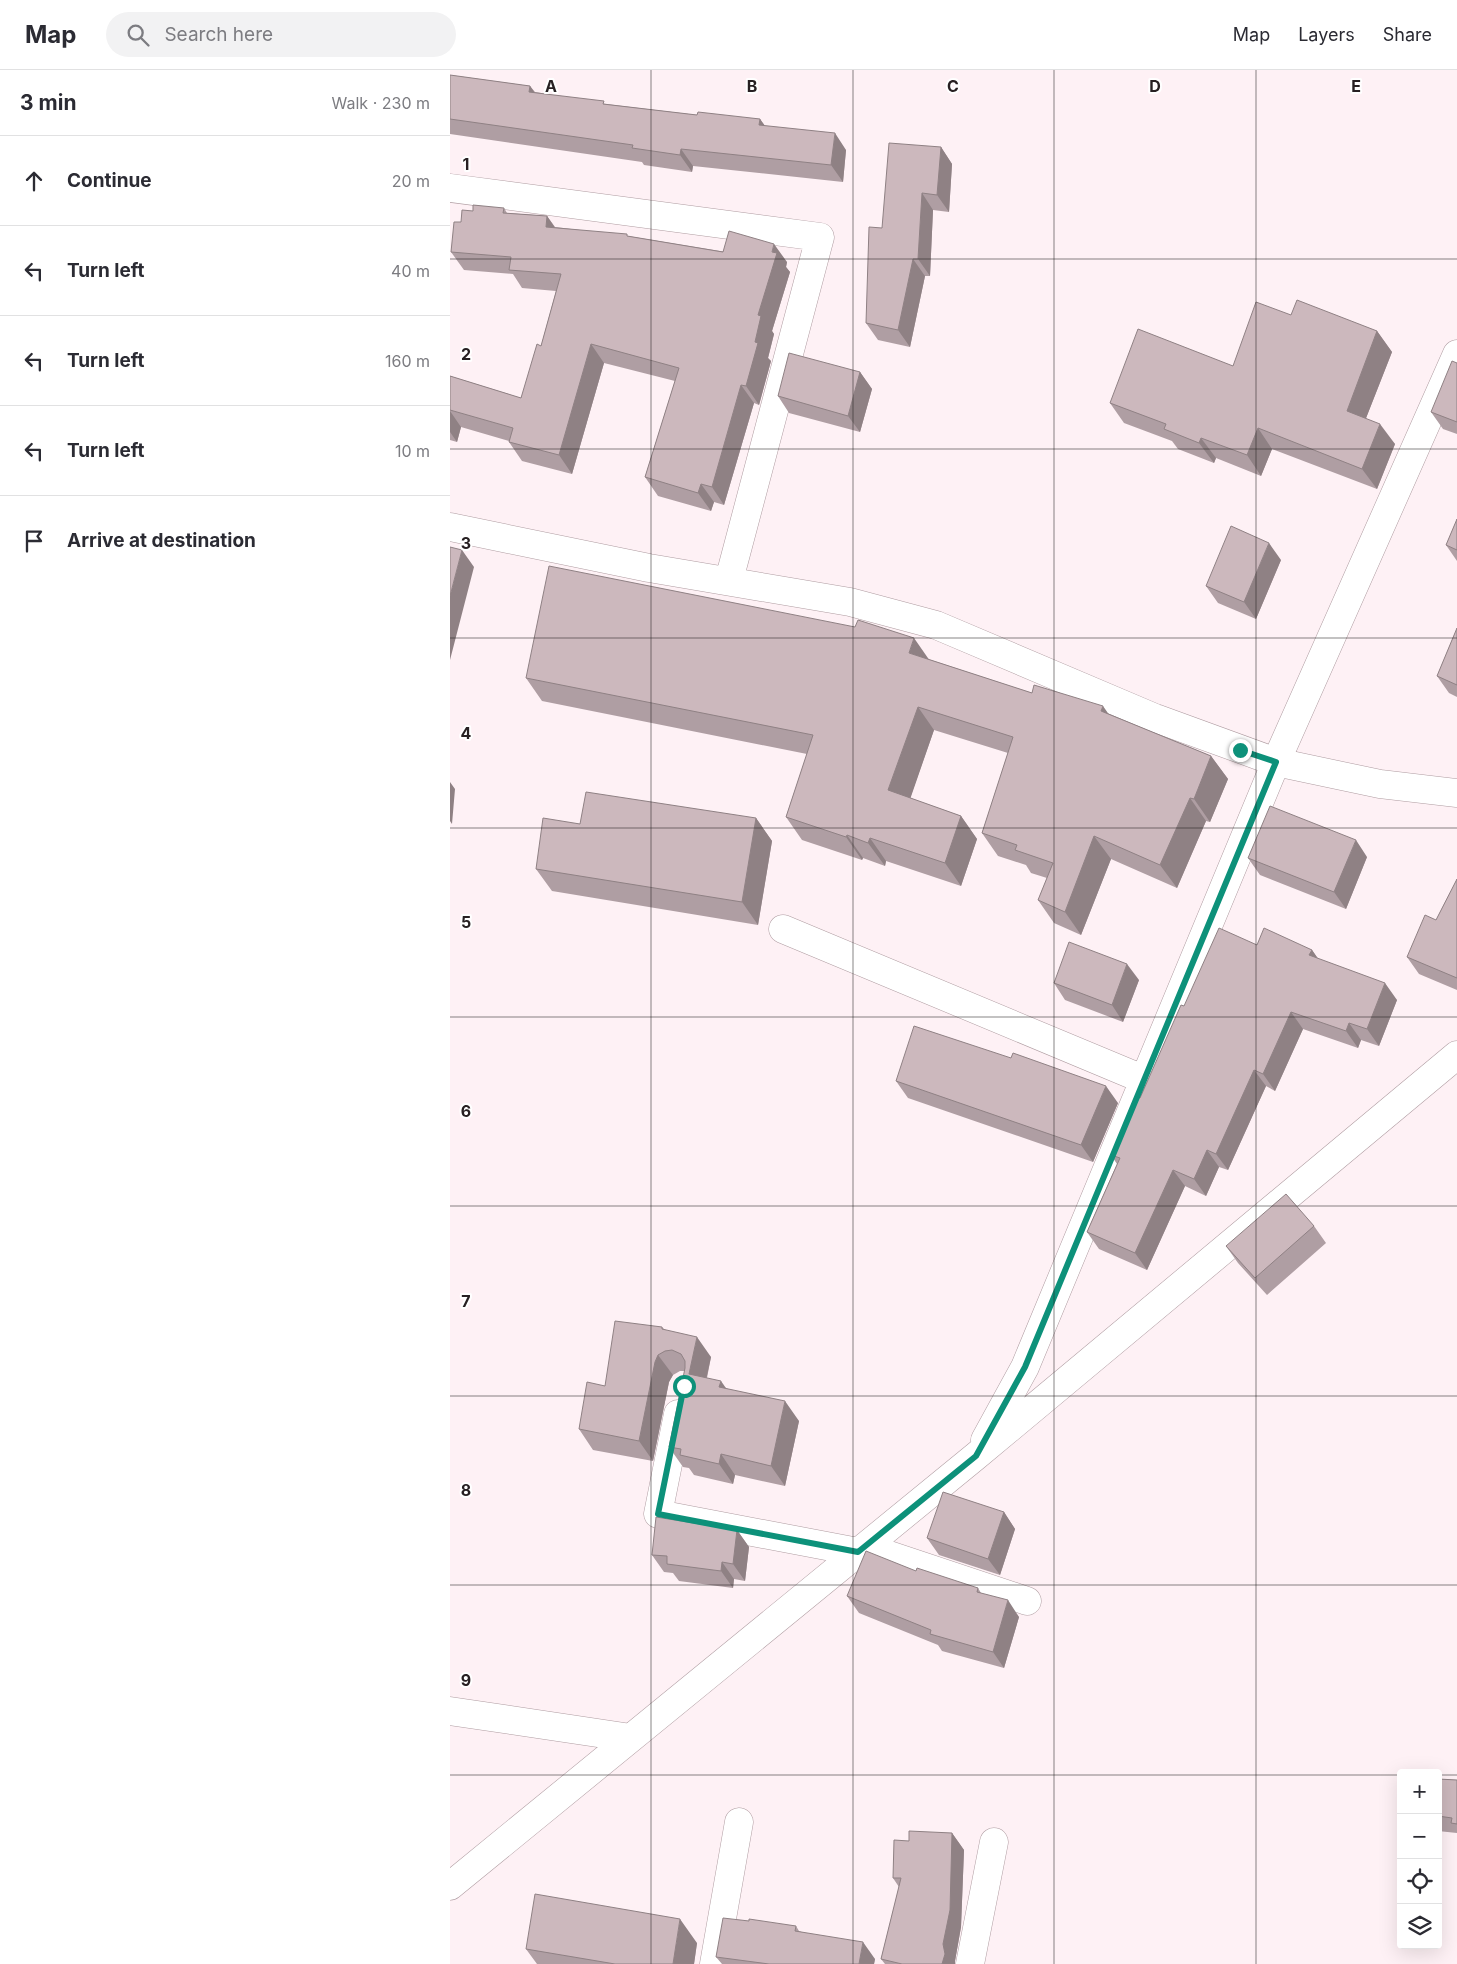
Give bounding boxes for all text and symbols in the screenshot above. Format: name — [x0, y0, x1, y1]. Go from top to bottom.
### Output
search box — [106, 12, 456, 57]
text: Map — [25, 20, 76, 49]
icon: search — [124, 21, 152, 49]
text: Search here — [164, 23, 273, 46]
text: Map — [1233, 24, 1270, 45]
text: Layers — [1298, 24, 1355, 45]
text: Share — [1383, 24, 1432, 45]
text: A — [545, 76, 557, 96]
text: B — [747, 76, 757, 96]
text: C — [947, 76, 959, 96]
text: D — [1149, 76, 1161, 96]
text: E — [1351, 76, 1361, 96]
text: 3 min — [20, 90, 76, 115]
text: Walk · 230 m — [332, 93, 430, 113]
text: 1 — [463, 154, 469, 174]
icon: ahead — [20, 167, 48, 195]
text: Continue — [67, 169, 152, 192]
text: 20 m — [392, 171, 430, 191]
icon: left — [20, 257, 48, 285]
text: Turn left — [67, 259, 145, 282]
text: 40 m — [391, 261, 430, 281]
text: 2 — [461, 344, 471, 364]
icon: left — [20, 347, 48, 375]
text: Turn left — [67, 349, 145, 372]
text: 160 m — [385, 351, 430, 371]
icon: left — [20, 437, 48, 465]
text: Turn left — [67, 439, 145, 462]
text: 10 m — [395, 441, 430, 461]
icon: arrive — [20, 527, 48, 555]
text: Arrive at destination — [67, 529, 256, 552]
text: 3 — [461, 533, 471, 553]
text: 4 — [461, 723, 472, 743]
route end — [1229, 739, 1252, 762]
text: 5 — [461, 912, 471, 932]
text: 6 — [461, 1101, 471, 1121]
text: 7 — [461, 1291, 471, 1311]
route start — [673, 1375, 696, 1398]
text: 8 — [461, 1480, 471, 1500]
text: 9 — [461, 1670, 471, 1690]
map controls — [1397, 1769, 1442, 1949]
button: + — [1397, 1769, 1442, 1814]
button: − — [1397, 1814, 1442, 1859]
button: locate — [1397, 1859, 1442, 1904]
button: layers — [1397, 1904, 1442, 1949]

